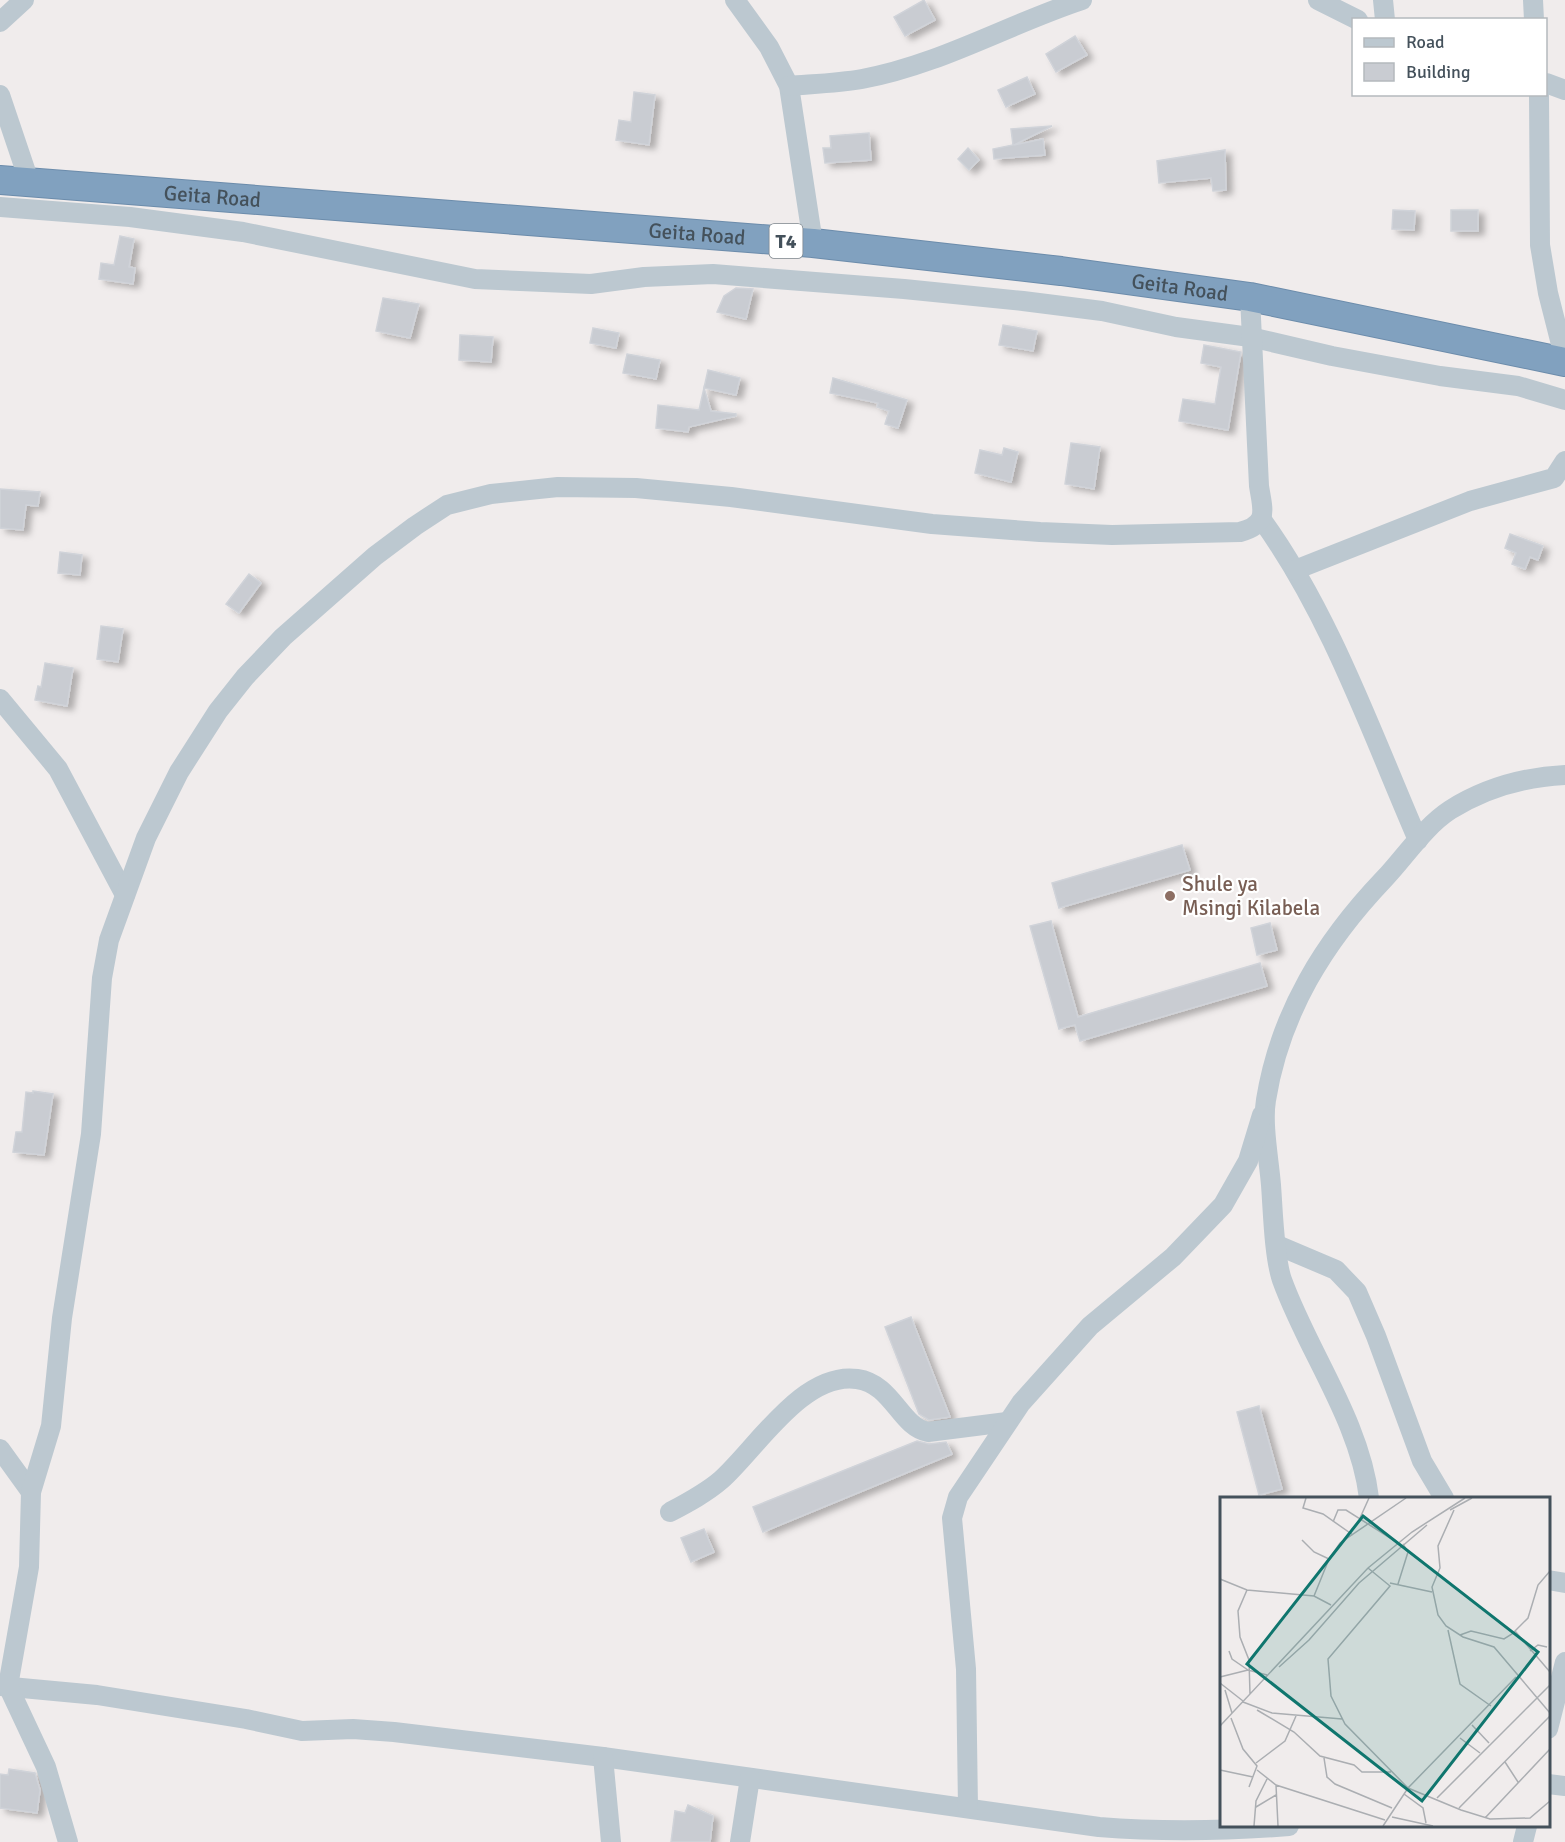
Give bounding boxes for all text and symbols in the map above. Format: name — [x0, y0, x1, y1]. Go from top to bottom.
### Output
legend — [1352, 18, 1547, 96]
text: Road — [1406, 31, 1445, 53]
text: Building — [1406, 61, 1470, 83]
street label: Geita Road — [163, 180, 262, 213]
street label: Geita Road — [647, 217, 746, 251]
road number: T4 — [770, 224, 802, 258]
street label: Geita Road — [1130, 268, 1230, 307]
place label: Shule ya Msingi Kilabela — [1182, 871, 1320, 921]
marker: Shule ya Msingi Kilabela — [1163, 889, 1177, 903]
inset map — [1220, 1497, 1550, 1827]

